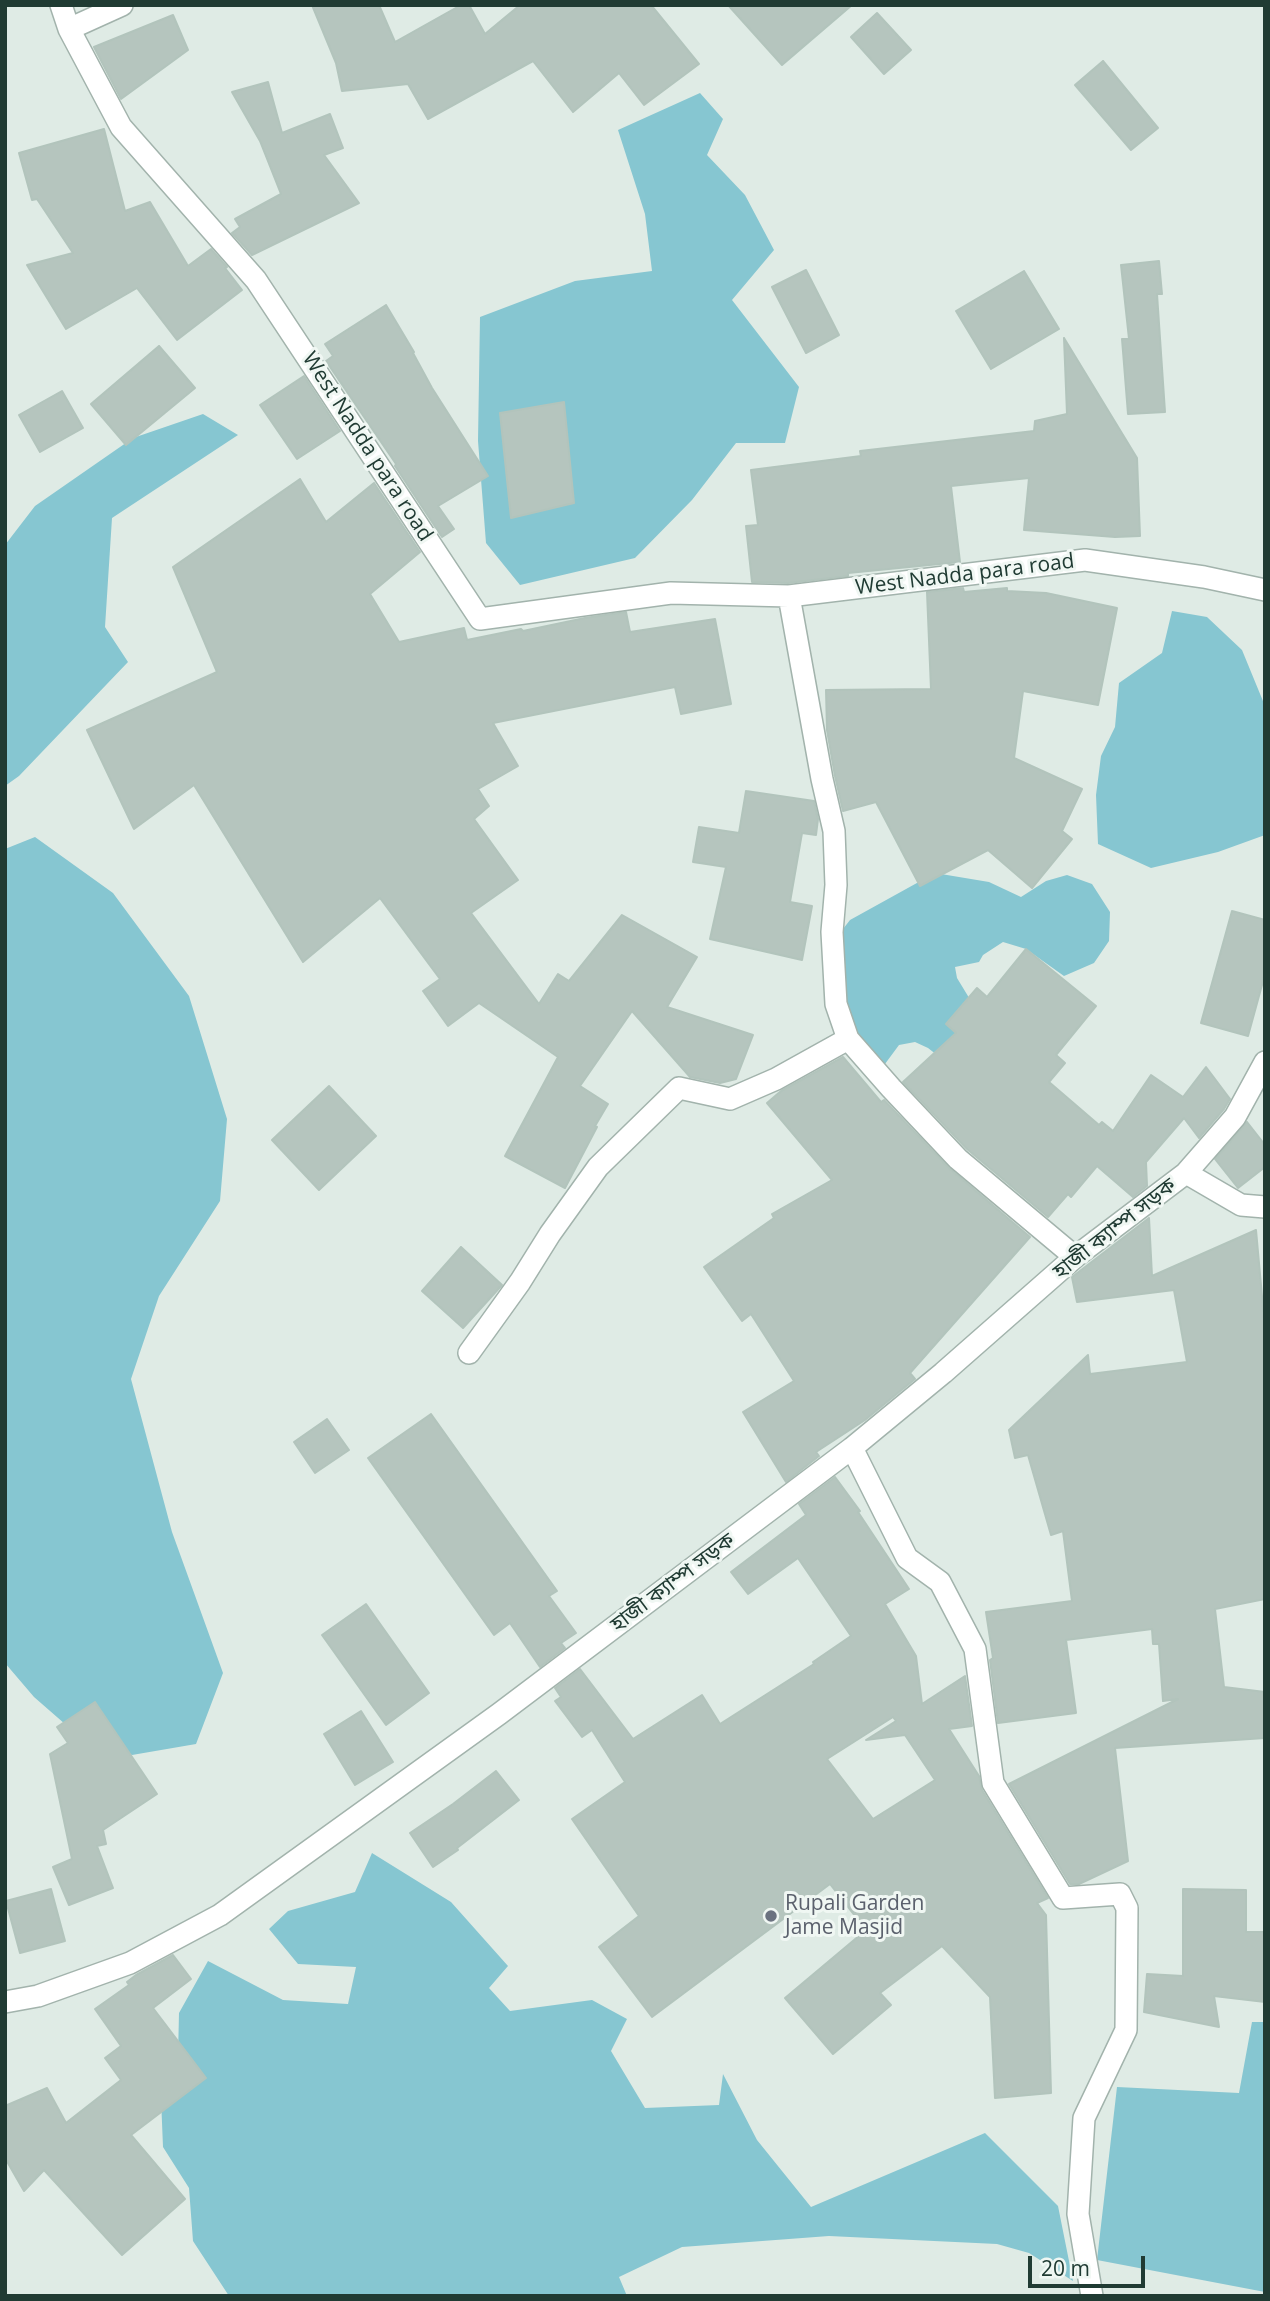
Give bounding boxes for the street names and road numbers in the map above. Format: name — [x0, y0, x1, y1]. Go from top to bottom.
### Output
street label: West Nadda para road — [296, 348, 438, 546]
street label: West Nadda para road — [854, 549, 1076, 601]
street label: হাজী ক্যাম্প সড়ক — [1049, 1173, 1181, 1285]
street label: হাজী ক্যাম্প সড়ক — [606, 1528, 740, 1638]

